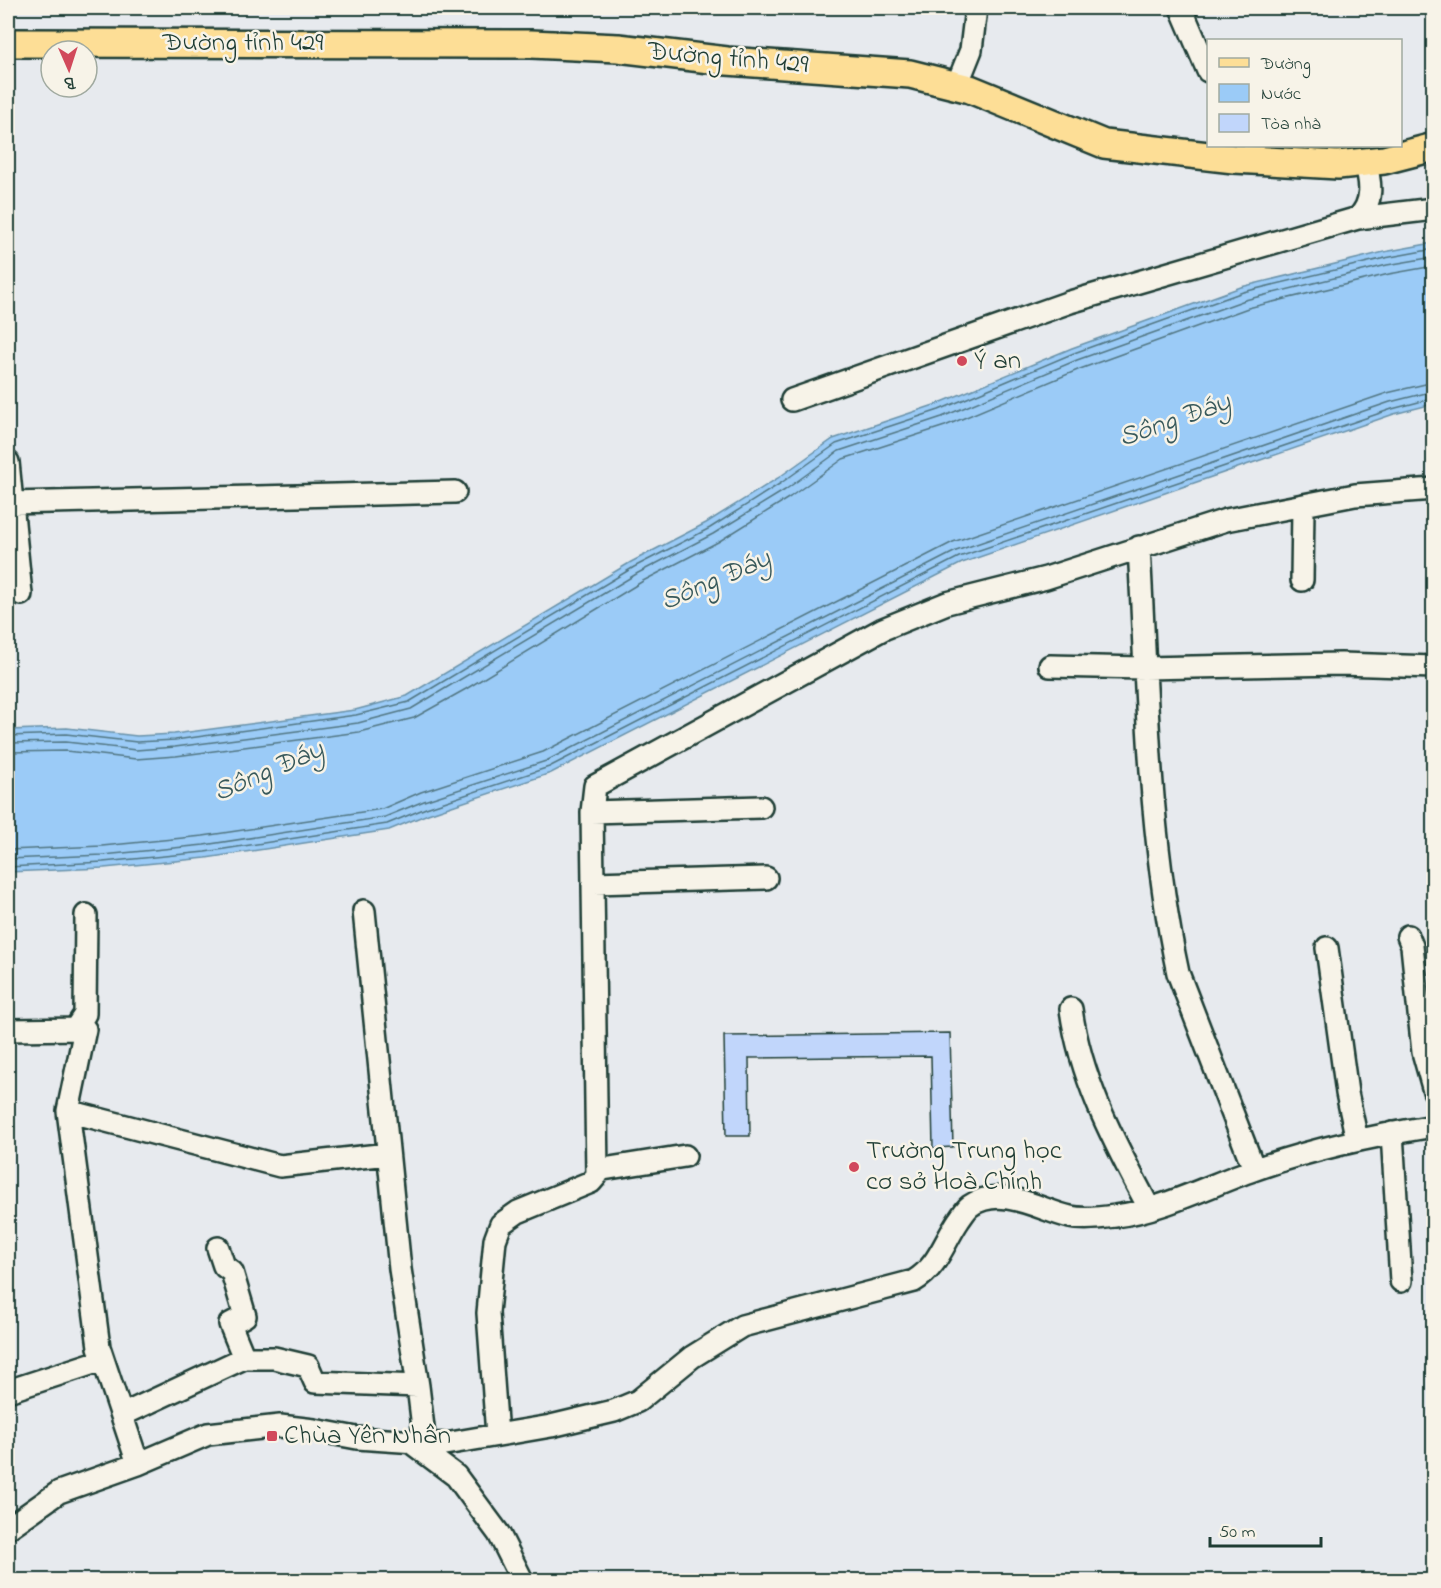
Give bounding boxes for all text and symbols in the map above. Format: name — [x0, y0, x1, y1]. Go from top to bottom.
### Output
street label: Đường tỉnh 429 — [162, 24, 323, 63]
street label: Đường tỉnh 429 — [645, 32, 810, 85]
north arrow — [39, 39, 99, 99]
legend — [1207, 39, 1402, 147]
text: Đường — [1260, 52, 1311, 79]
text: B — [63, 70, 77, 94]
text: Nước — [1261, 82, 1301, 108]
text: Tòa nhà — [1261, 112, 1321, 138]
place label: Ý an — [974, 342, 1021, 381]
marker: Ý an — [955, 354, 969, 368]
water label: Sông Đáy — [1113, 383, 1237, 459]
water label: Sông Đáy — [654, 539, 778, 623]
water label: Sông Đáy — [207, 730, 331, 814]
place label: Trường Trung học cơ sở Hoà Chính — [866, 1132, 1062, 1202]
marker: Trường Trung học cơ sở Hoà Chính — [847, 1160, 861, 1174]
place label: Chùa Yên Nhân — [284, 1417, 451, 1456]
marker: Chùa Yên Nhân — [265, 1429, 279, 1443]
scale bar — [1210, 1510, 1321, 1548]
text: 50 m — [1219, 1520, 1256, 1546]

